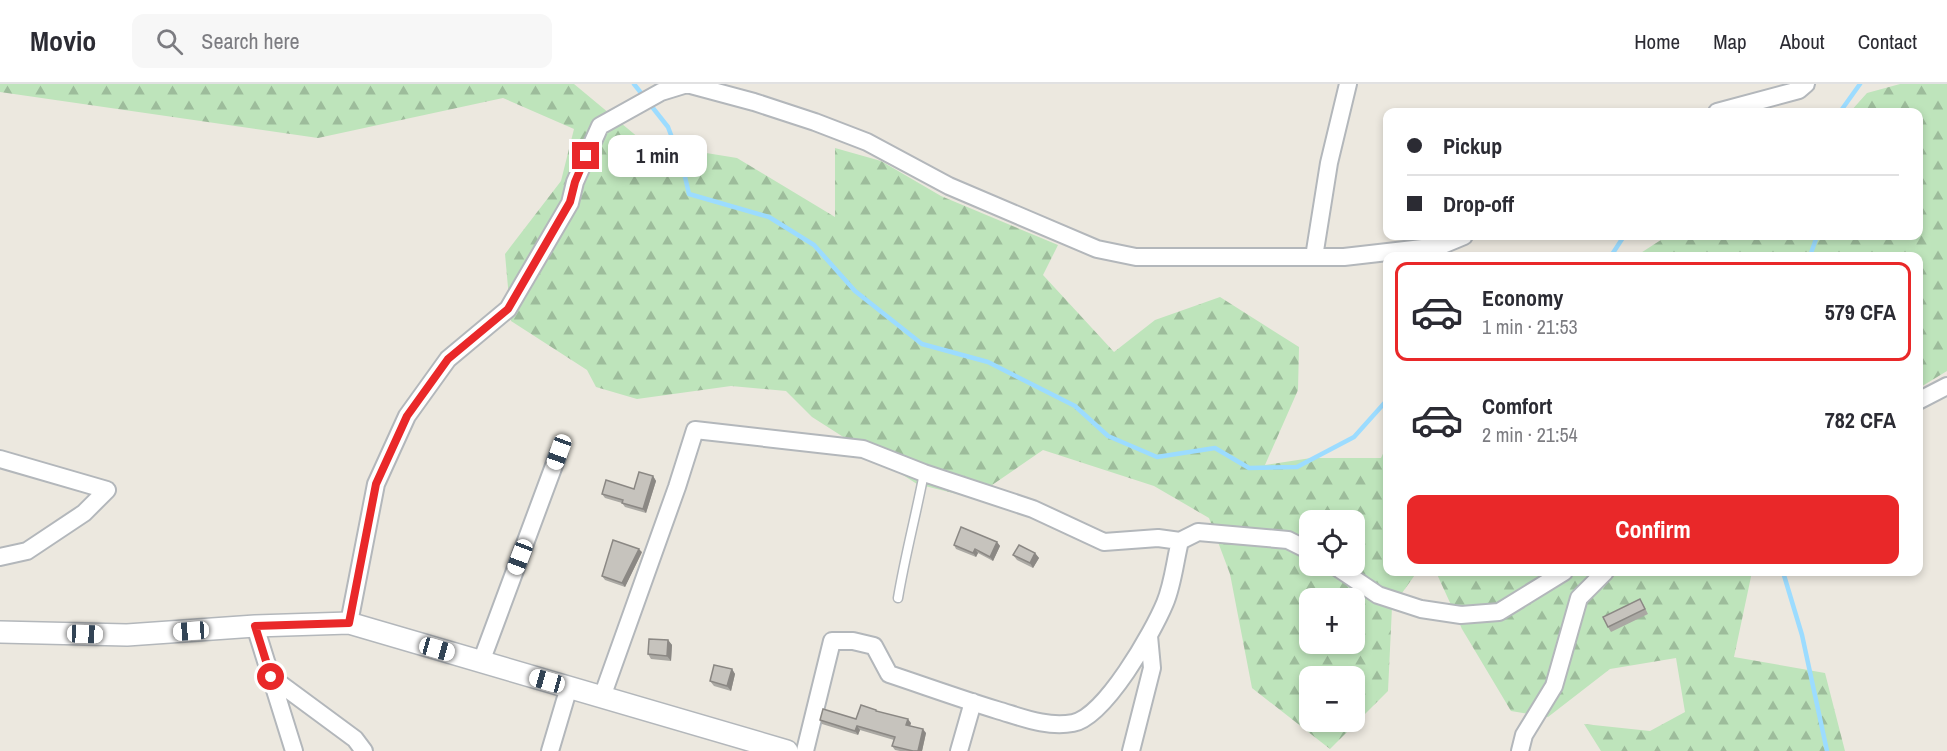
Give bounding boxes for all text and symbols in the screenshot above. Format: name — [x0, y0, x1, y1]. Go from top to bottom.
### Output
search box — [132, 14, 552, 68]
text: Movio — [30, 22, 96, 60]
icon: search — [153, 25, 186, 58]
text: Search here — [201, 26, 300, 56]
text: Home — [1634, 27, 1680, 56]
text: Map — [1713, 27, 1747, 56]
text: About — [1780, 27, 1825, 56]
text: Contact — [1858, 27, 1917, 56]
text: Pickup — [1443, 131, 1502, 161]
callout: 1 min — [607, 135, 706, 177]
route end — [572, 142, 599, 169]
text: 1 min — [636, 142, 679, 169]
text: Drop-off — [1443, 189, 1514, 219]
text: Economy — [1482, 283, 1563, 313]
icon: car — [1410, 285, 1464, 339]
text: 579 CFA — [1825, 297, 1896, 327]
text: 1 min · 21:53 — [1482, 313, 1578, 340]
text: Comfort — [1482, 391, 1552, 421]
icon: car — [1410, 393, 1464, 447]
text: 782 CFA — [1825, 405, 1896, 435]
text: 2 min · 21:54 — [1482, 421, 1578, 448]
car — [544, 432, 574, 472]
button: Confirm — [1407, 495, 1899, 564]
map controls — [1299, 510, 1365, 732]
button: locate — [1299, 510, 1365, 576]
car — [505, 537, 535, 577]
button: + — [1299, 588, 1365, 654]
car — [172, 621, 210, 641]
car — [67, 624, 103, 644]
car — [417, 635, 457, 663]
route start — [257, 663, 284, 690]
button: − — [1299, 666, 1365, 732]
car — [527, 667, 567, 695]

